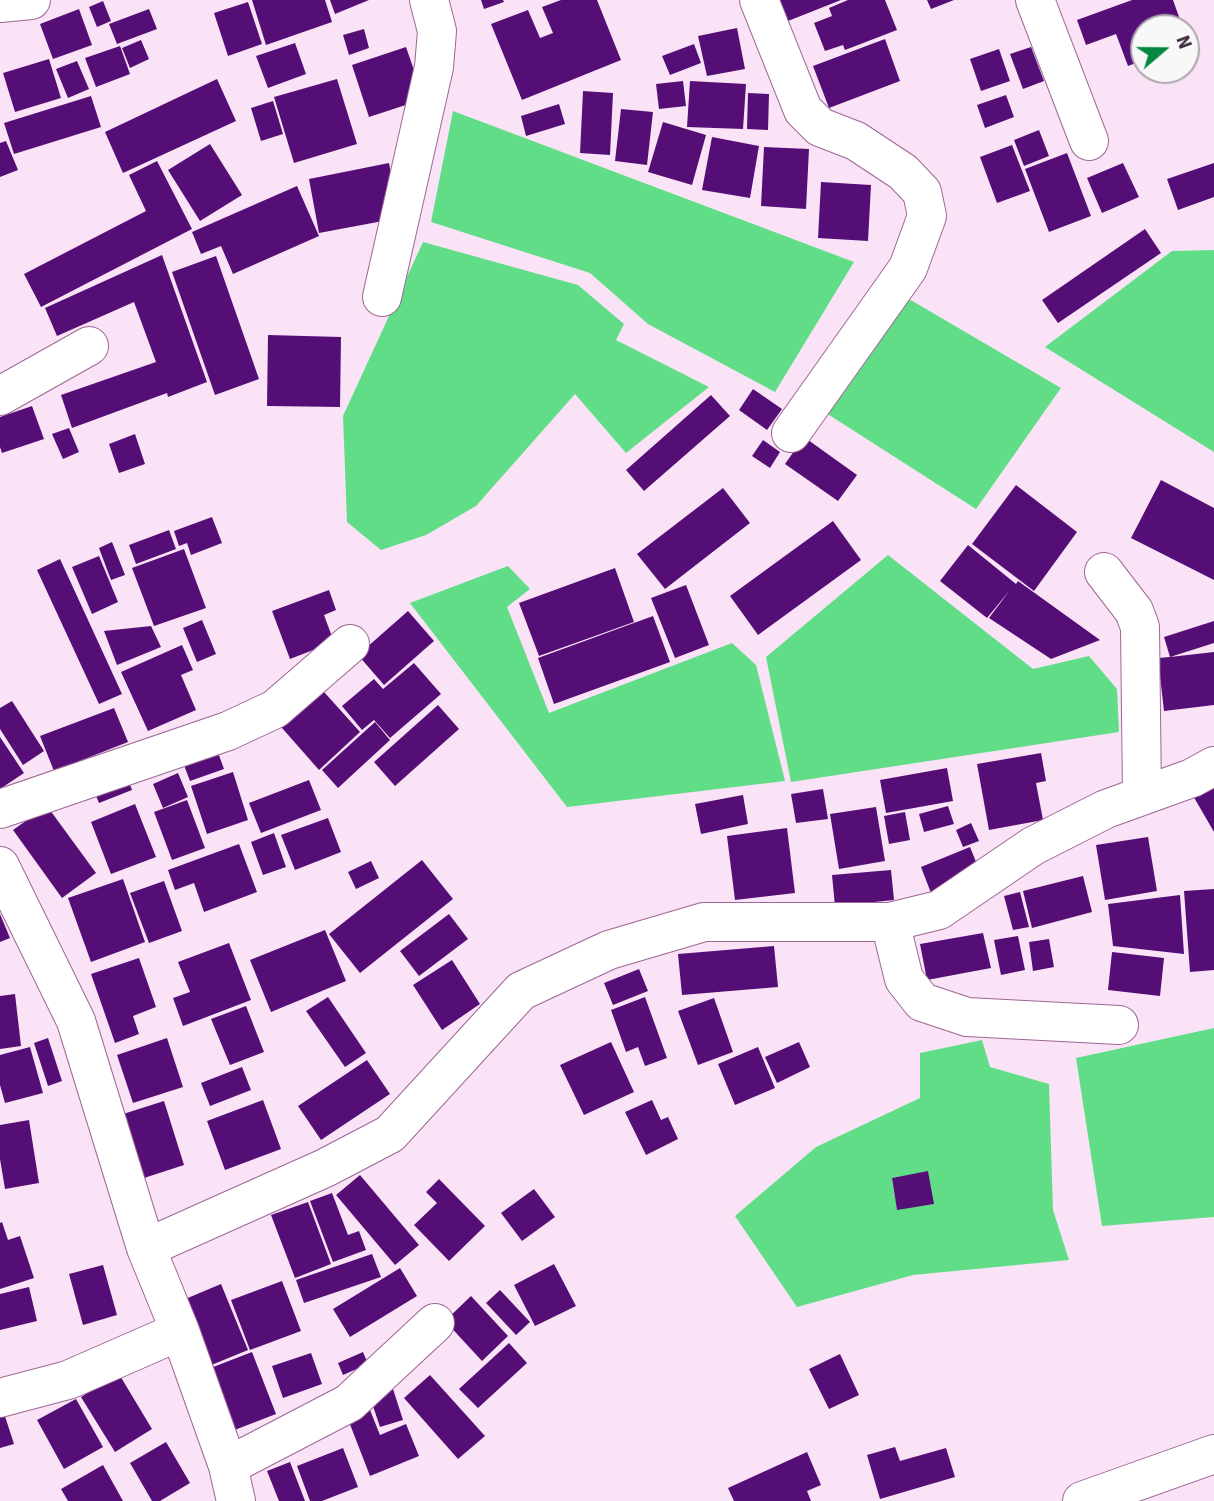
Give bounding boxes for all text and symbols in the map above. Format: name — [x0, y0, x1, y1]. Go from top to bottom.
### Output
north arrow — [1130, 14, 1200, 84]
text: N — [1168, 32, 1198, 53]

